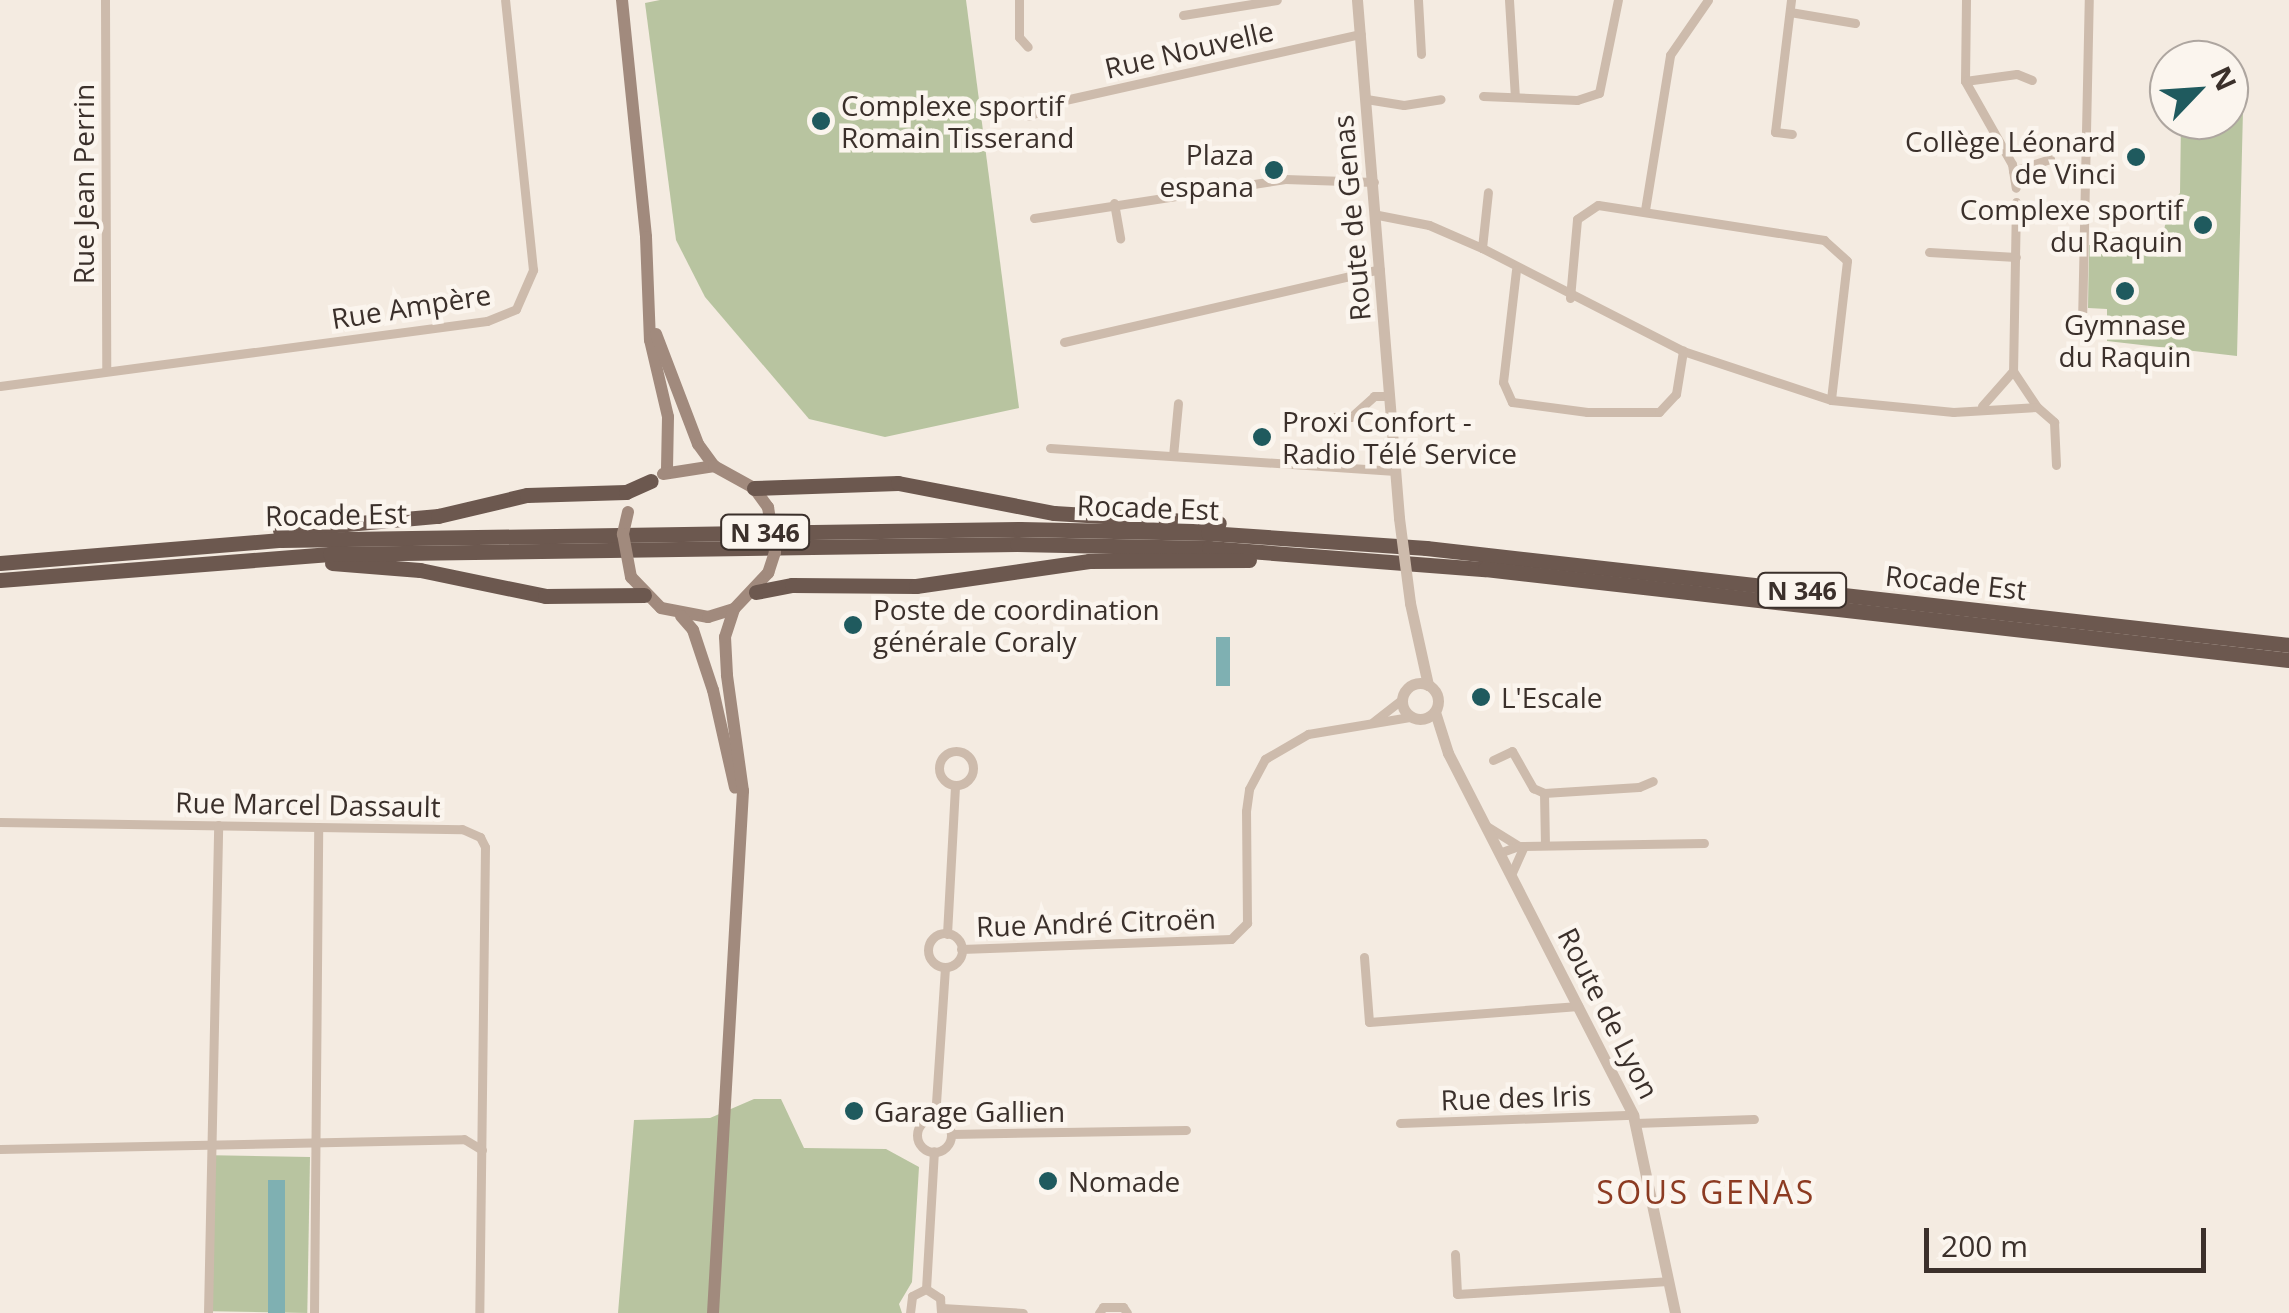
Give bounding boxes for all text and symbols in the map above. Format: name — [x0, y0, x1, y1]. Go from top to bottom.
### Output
street label: Rue Nouvelle — [1101, 13, 1277, 85]
north arrow — [2149, 40, 2249, 140]
text: N — [2202, 60, 2246, 97]
street label: Rue Jean Perrin — [66, 84, 100, 284]
place label: Complexe sportif Romain Tisserand — [841, 88, 1074, 154]
marker: Complexe sportif Romain Tisserand — [810, 110, 832, 132]
street label: Route de Genas — [1325, 114, 1377, 322]
place label: Collège Léonard de Vinci — [1905, 124, 2116, 190]
place label: Plaza espana — [1160, 137, 1254, 203]
marker: Collège Léonard de Vinci — [2125, 146, 2147, 168]
marker: Plaza espana — [1263, 159, 1285, 181]
place label: Complexe sportif du Raquin — [1960, 192, 2183, 258]
marker: Complexe sportif du Raquin — [2192, 214, 2214, 236]
street label: Rue Ampère — [329, 277, 493, 335]
marker: Gymnase du Raquin — [2114, 280, 2136, 302]
place label: Gymnase du Raquin — [2059, 307, 2191, 373]
place label: Proxi Confort - Radio Télé Service — [1282, 404, 1517, 470]
marker: Proxi Confort - Radio Télé Service — [1251, 426, 1273, 448]
street label: Rocade Est — [1076, 488, 1220, 526]
street label: Rocade Est — [265, 496, 407, 532]
road number: N 346 — [720, 512, 810, 552]
street label: Rocade Est — [1884, 558, 2028, 606]
road number: N 346 — [1757, 570, 1847, 610]
place label: Poste de coordination générale Coraly — [873, 592, 1160, 658]
marker: Poste de coordination générale Coraly — [842, 614, 864, 636]
place label: L'Escale — [1501, 680, 1602, 714]
marker: L'Escale — [1470, 686, 1492, 708]
street label: Rue Marcel Dassault — [175, 785, 441, 823]
street label: Rue André Citroën — [976, 901, 1216, 943]
street label: Route de Lyon — [1552, 922, 1666, 1104]
street label: Rue des Iris — [1440, 1078, 1592, 1116]
place label: Garage Gallien — [874, 1094, 1065, 1128]
marker: Garage Gallien — [843, 1100, 865, 1122]
place label: Nomade — [1068, 1164, 1180, 1198]
marker: Nomade — [1037, 1170, 1059, 1192]
district label: SOUS GENAS — [1596, 1173, 1816, 1211]
scale bar — [1929, 1208, 2212, 1270]
text: 200 m — [1941, 1225, 2028, 1266]

